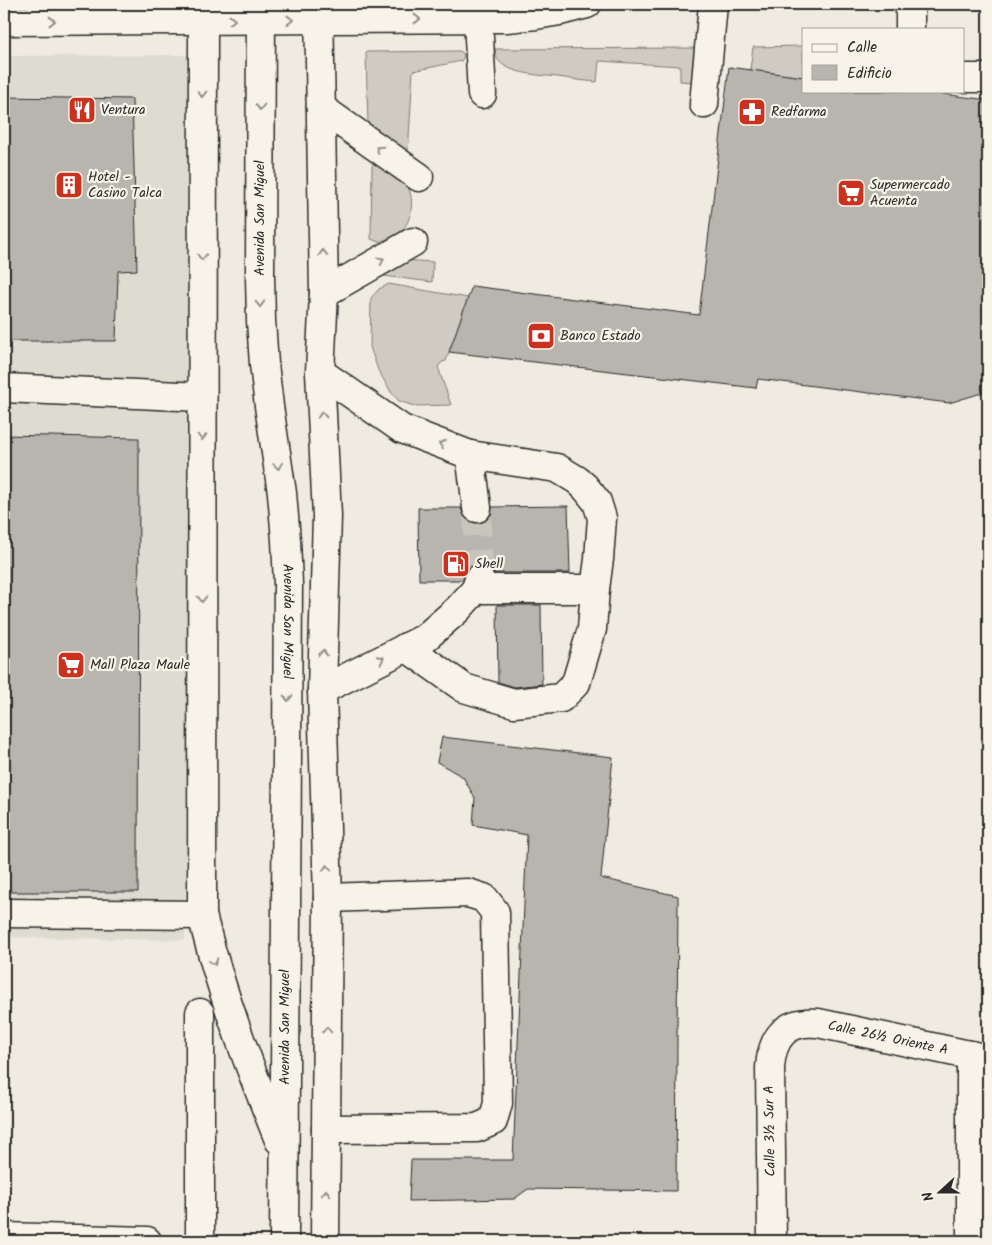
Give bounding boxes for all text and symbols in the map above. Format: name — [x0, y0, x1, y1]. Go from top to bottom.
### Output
one-way arrow — [287, 14, 295, 25]
one-way arrow — [414, 14, 422, 24]
one-way arrow — [228, 15, 236, 25]
one-way arrow — [49, 16, 57, 26]
legend — [802, 28, 964, 92]
text: Calle — [847, 36, 877, 60]
text: Edificio — [847, 62, 892, 86]
one-way arrow — [197, 91, 207, 99]
restaurant icon: Ventura — [67, 95, 97, 125]
pharmacy icon: Redfarma — [737, 97, 767, 127]
place label: Ventura — [101, 99, 146, 121]
place label: Redfarma — [771, 101, 827, 123]
one-way arrow — [255, 104, 265, 111]
one-way arrow — [375, 146, 384, 155]
street label: Avenida San Miguel — [249, 160, 271, 276]
place label: Hotel - Casino Talca — [88, 166, 162, 204]
building icon: Hotel - Casino Talca — [54, 170, 84, 200]
place label: Supermercado Acuenta — [870, 174, 950, 212]
supermarket icon: Supermercado Acuenta — [836, 178, 866, 208]
one-way arrow — [318, 248, 328, 256]
one-way arrow — [197, 254, 207, 261]
one-way arrow — [376, 256, 385, 266]
one-way arrow — [255, 301, 266, 309]
bank icon: Banco Estado — [526, 321, 556, 351]
place label: Banco Estado — [560, 325, 641, 347]
one-way arrow — [317, 411, 327, 418]
one-way arrow — [197, 434, 207, 441]
one-way arrow — [438, 440, 446, 450]
one-way arrow — [272, 462, 283, 470]
fuel station icon: Shell — [441, 549, 471, 579]
place label: Shell — [475, 553, 504, 575]
street label: Avenida San Miguel — [276, 563, 299, 680]
one-way arrow — [197, 596, 207, 604]
one-way arrow — [318, 648, 329, 656]
supermarket icon: Mall Plaza Maule — [56, 650, 86, 680]
place label: Mall Plaza Maule — [90, 654, 191, 676]
one-way arrow — [376, 655, 385, 665]
one-way arrow — [282, 694, 293, 702]
one-way arrow — [322, 863, 332, 871]
one-way arrow — [208, 957, 218, 966]
street label: Avenida San Miguel — [274, 969, 296, 1085]
street label: Calle 26½ Oriente A — [826, 1015, 950, 1061]
one-way arrow — [322, 1026, 332, 1034]
street label: Calle 3½ Sur A — [758, 1085, 782, 1177]
north arrow — [914, 1168, 964, 1218]
one-way arrow — [321, 1188, 331, 1196]
text: N — [917, 1188, 941, 1204]

